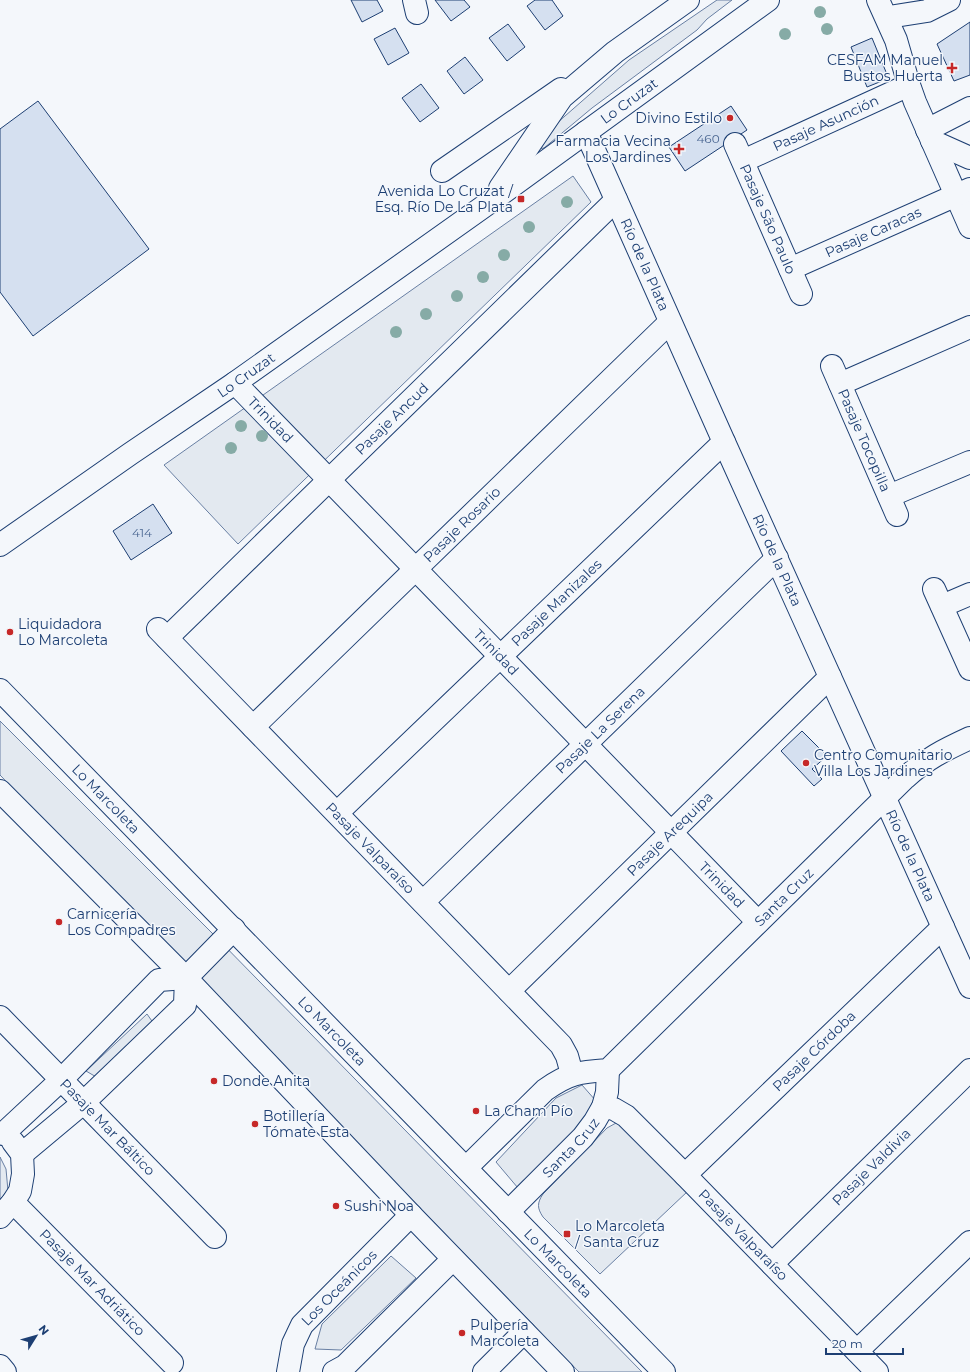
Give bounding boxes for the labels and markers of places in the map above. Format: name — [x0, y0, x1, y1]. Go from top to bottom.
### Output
place label: CESFAM Manuel Bustos Huerta — [827, 51, 943, 85]
marker: CESFAM Manuel Bustos Huerta — [946, 62, 958, 74]
place label: Divino Estilo — [635, 109, 722, 127]
marker: Divino Estilo — [725, 113, 735, 123]
place label: Farmacia Vecina Los Jardines — [555, 132, 671, 166]
marker: Farmacia Vecina Los Jardines — [674, 144, 684, 154]
place label: Avenida Lo Cruzat / Esq. Río De La Plata — [375, 182, 514, 216]
marker: Avenida Lo Cruzat / Esq. Río De La Plata — [516, 194, 526, 204]
place label: Liquidadora Lo Marcoleta — [18, 615, 108, 649]
marker: Liquidadora Lo Marcoleta — [5, 627, 15, 637]
place label: Centro Comunitario Villa Los Jardines — [814, 746, 953, 780]
marker: Centro Comunitario Villa Los Jardines — [801, 758, 811, 768]
place label: Carnicería Los Compadres — [67, 905, 176, 939]
marker: Carnicería Los Compadres — [54, 917, 64, 927]
place label: Donde Anita — [222, 1072, 310, 1090]
marker: Donde Anita — [209, 1076, 219, 1086]
place label: La Cham Pío — [484, 1102, 573, 1120]
marker: La Cham Pío — [471, 1106, 481, 1116]
place label: Botillería Tómate Esta — [263, 1107, 349, 1141]
marker: Botillería Tómate Esta — [250, 1119, 260, 1129]
place label: Sushi Noa — [344, 1197, 414, 1215]
marker: Sushi Noa — [331, 1201, 341, 1211]
place label: Lo Marcoleta / Santa Cruz — [574, 1217, 665, 1251]
marker: Lo Marcoleta / Santa Cruz — [562, 1229, 572, 1239]
place label: Pulpería Marcoleta — [470, 1316, 540, 1350]
marker: Pulpería Marcoleta — [457, 1328, 467, 1338]

